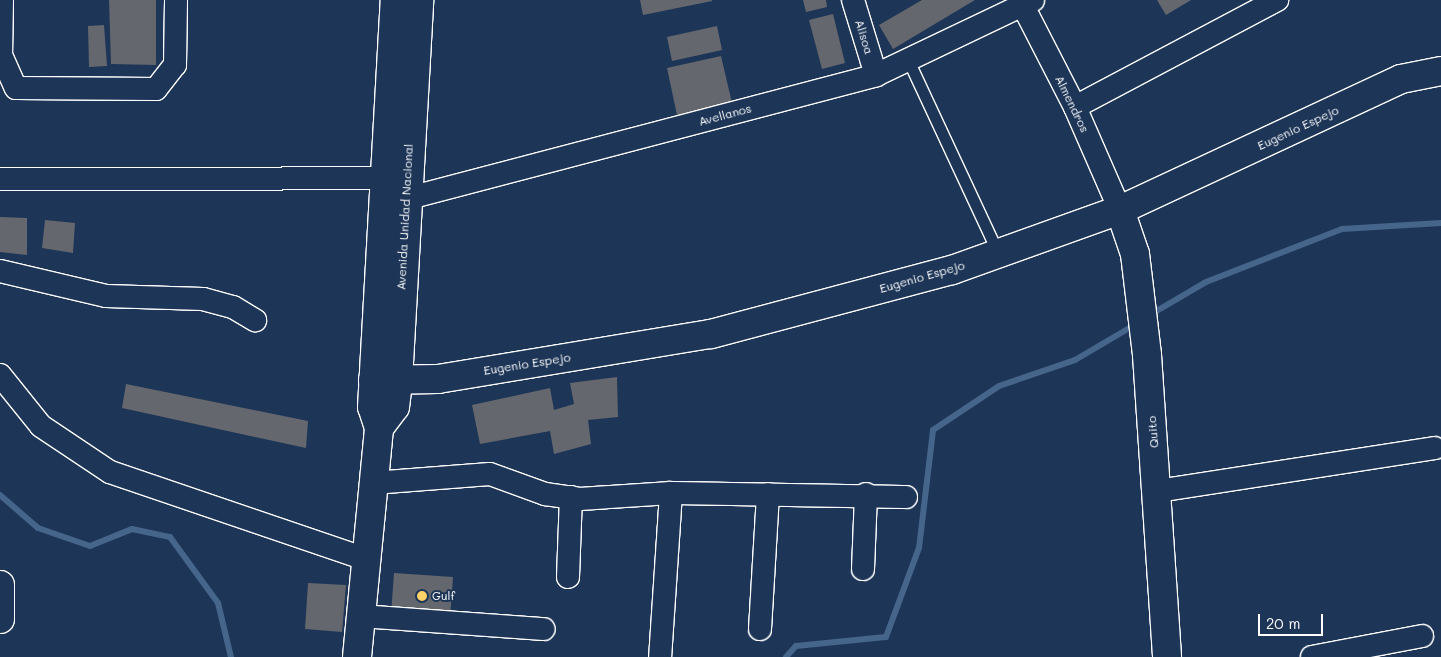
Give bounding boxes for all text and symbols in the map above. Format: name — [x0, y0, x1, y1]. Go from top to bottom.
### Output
street label: Alisoa — [852, 18, 876, 56]
street label: Almendros — [1052, 73, 1092, 135]
street label: Avellanos — [697, 101, 753, 129]
street label: Eugenio Espejo — [1255, 103, 1341, 153]
street label: Avenida Unidad Nacional — [394, 144, 416, 290]
street label: Eugenio Espejo — [878, 258, 966, 296]
street label: Eugenio Espejo — [483, 350, 571, 378]
street label: Quito — [1144, 415, 1162, 449]
place label: Gulf — [432, 589, 455, 603]
marker: Gulf — [416, 590, 428, 602]
scale bar — [1261, 604, 1326, 636]
text: 20 m — [1266, 613, 1300, 633]

